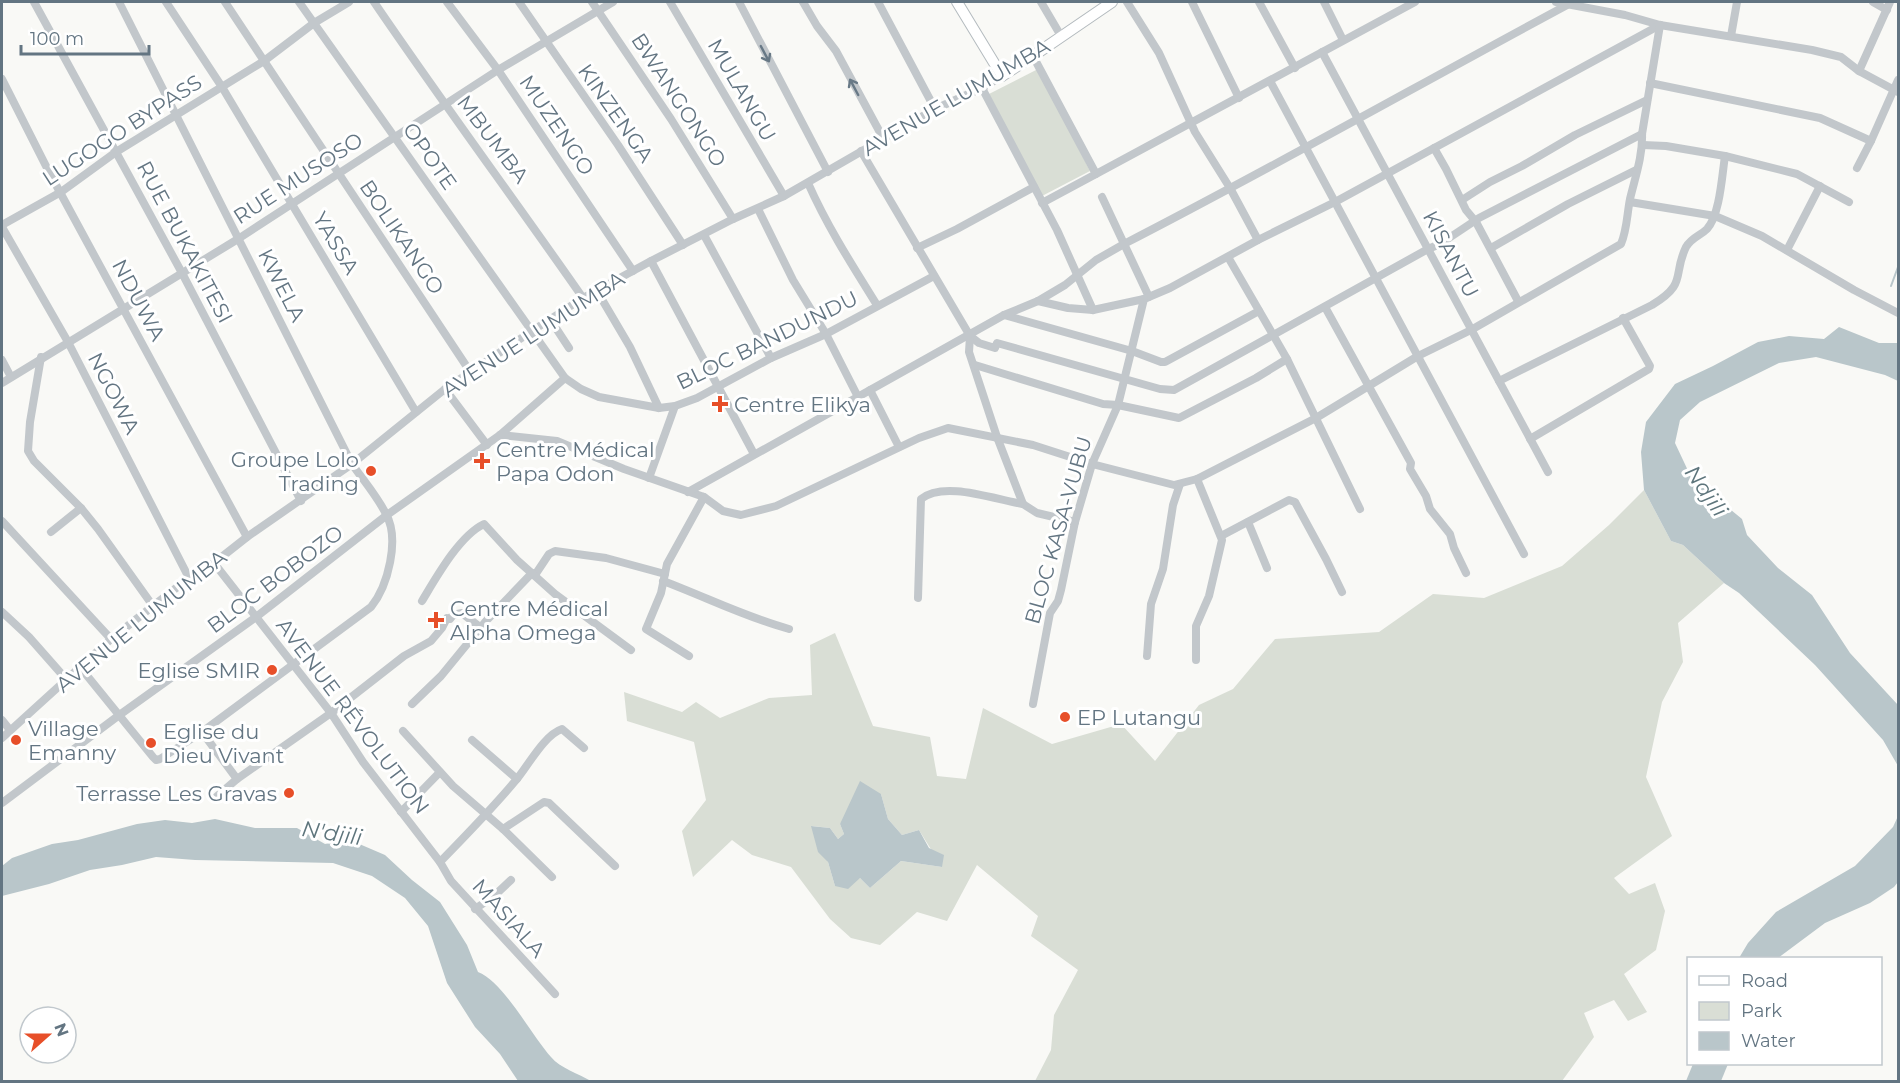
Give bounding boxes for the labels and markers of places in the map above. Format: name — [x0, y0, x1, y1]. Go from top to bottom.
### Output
place label: Centre Elikya — [734, 392, 871, 417]
marker: Centre Elikya — [711, 395, 729, 413]
place label: Centre Médical Papa Odon — [496, 437, 655, 486]
place label: Groupe Lolo Trading — [231, 447, 359, 496]
marker: Centre Médical Papa Odon — [473, 452, 491, 470]
marker: Groupe Lolo Trading — [364, 464, 378, 478]
place label: Centre Médical Alpha Omega — [450, 596, 609, 645]
marker: Centre Médical Alpha Omega — [427, 611, 445, 629]
place label: Eglise SMIR — [138, 658, 260, 683]
marker: Eglise SMIR — [265, 663, 279, 677]
place label: EP Lutangu — [1077, 705, 1201, 730]
marker: EP Lutangu — [1058, 710, 1072, 724]
place label: Village Emanny — [28, 716, 117, 765]
place label: Eglise du Dieu Vivant — [163, 719, 284, 768]
marker: Village Emanny — [9, 733, 23, 747]
marker: Eglise du Dieu Vivant — [144, 736, 158, 750]
place label: Terrasse Les Gravas — [76, 781, 277, 806]
marker: Terrasse Les Gravas — [282, 786, 296, 800]

